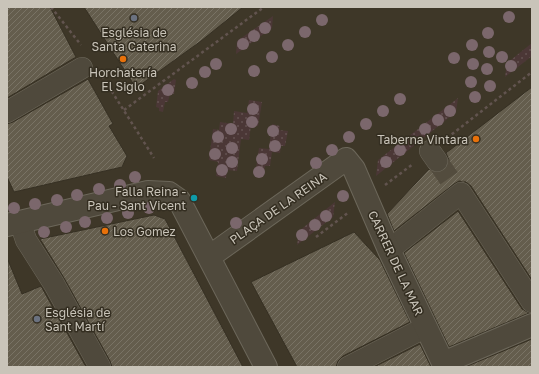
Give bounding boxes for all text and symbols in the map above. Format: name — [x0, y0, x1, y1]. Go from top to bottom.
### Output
marker: Església de Santa Caterina — [129, 13, 139, 23]
place label: Església de Santa Caterina — [92, 25, 176, 54]
marker: Horchatería El Siglo — [118, 54, 128, 64]
place label: Horchatería El Siglo — [89, 65, 157, 94]
place label: Taberna Vintara — [377, 132, 468, 147]
marker: Taberna Vintara — [471, 134, 481, 144]
street label: PLAÇA DE LA REINA — [227, 169, 329, 247]
place label: Falla Reina - Pau - Sant Vicent — [87, 184, 186, 213]
marker: Falla Reina - Pau - Sant Vicent — [189, 193, 199, 203]
street label: CARRER DE LA MAR — [365, 208, 427, 318]
place label: Los Gomez — [113, 224, 176, 239]
marker: Los Gomez — [100, 226, 110, 236]
place label: Església de Sant Martí — [45, 305, 110, 334]
marker: Església de Sant Martí — [32, 314, 42, 324]

